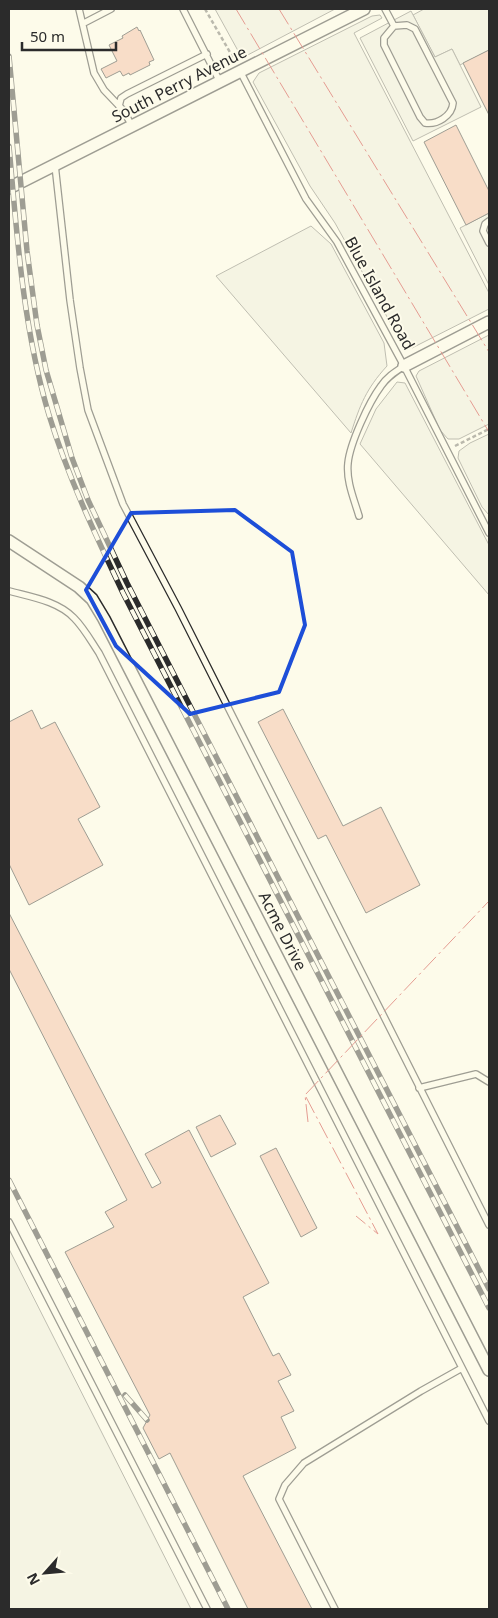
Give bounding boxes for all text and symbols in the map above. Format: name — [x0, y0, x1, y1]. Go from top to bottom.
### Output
scale bar — [22, 20, 116, 52]
text: 50 m — [30, 26, 65, 46]
street label: South Perry Avenue — [108, 40, 250, 128]
street label: Blue Island Road — [340, 233, 420, 353]
street label: Acme Drive — [254, 888, 312, 974]
north arrow — [20, 1548, 70, 1598]
text: N — [22, 1570, 44, 1589]

